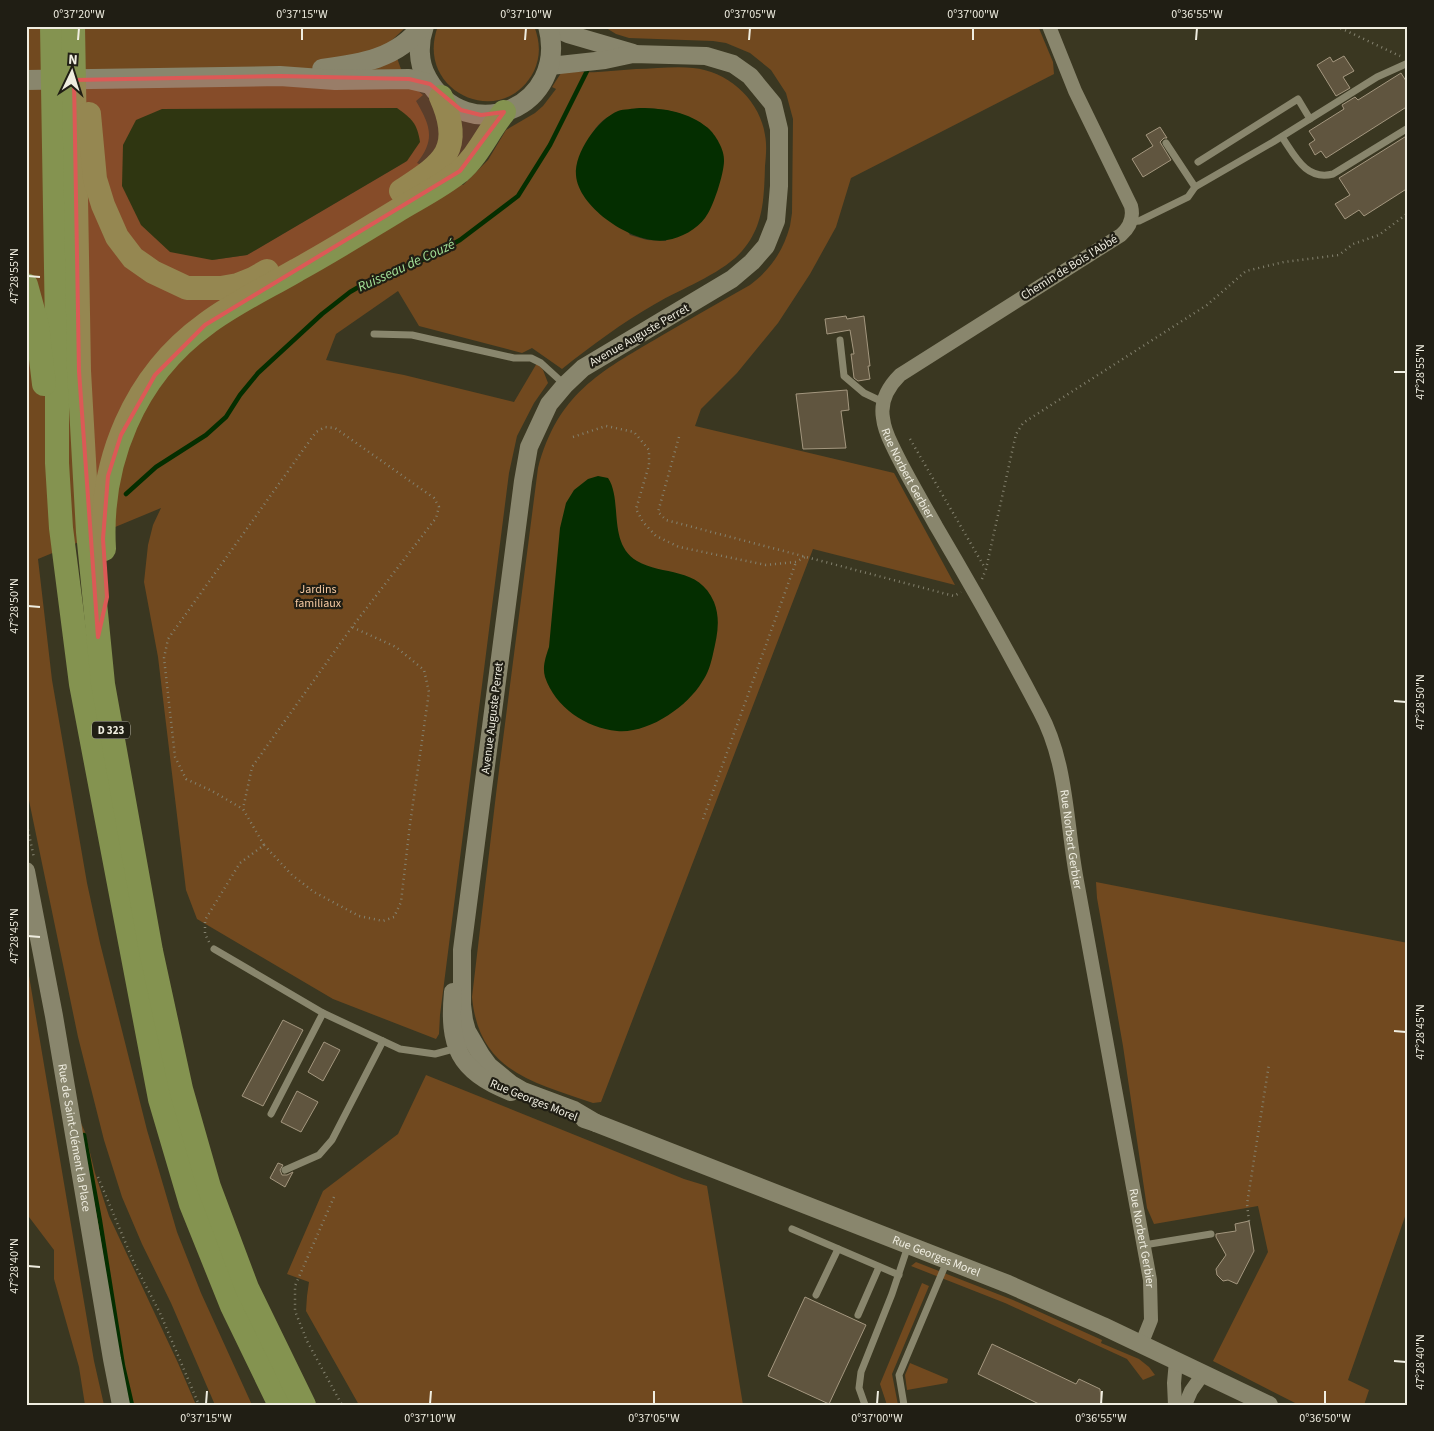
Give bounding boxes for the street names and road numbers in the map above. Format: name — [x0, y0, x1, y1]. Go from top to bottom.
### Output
street label: Chemin de Bois l'Abbé — [1018, 231, 1121, 304]
street label: Avenue Auguste Perret — [586, 300, 692, 371]
street label: Rue Norbert Gerbier — [877, 426, 939, 523]
street label: Avenue Auguste Perret — [477, 661, 508, 775]
road number: D 323 — [92, 722, 130, 738]
street label: Rue Norbert Gerbier — [1055, 788, 1087, 892]
street label: Rue de Saint-Clément la Place — [53, 1062, 95, 1213]
street label: Rue Georges Morel — [487, 1075, 580, 1126]
street label: Rue Norbert Gerbier — [1125, 1187, 1158, 1289]
street label: Rue Georges Morel — [890, 1232, 983, 1281]

